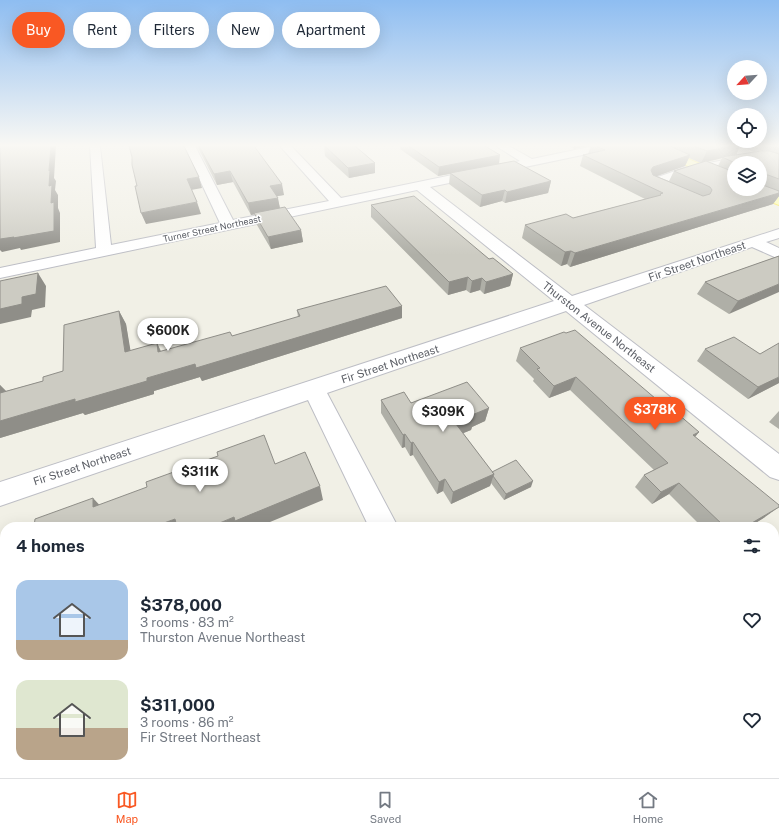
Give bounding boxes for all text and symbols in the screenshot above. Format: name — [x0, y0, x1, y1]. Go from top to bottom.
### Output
chip: Buy — [12, 12, 65, 48]
chip: Rent — [73, 12, 131, 48]
chip: Filters — [139, 12, 209, 48]
chip: New — [217, 12, 274, 48]
chip: Apartment — [282, 12, 380, 48]
north arrow — [727, 60, 767, 100]
map controls — [727, 60, 767, 196]
button: locate — [727, 108, 767, 148]
button: layers — [727, 156, 767, 196]
street label: Turner Street Northeast — [162, 213, 262, 244]
street label: Fir Street Northeast — [647, 239, 747, 283]
street label: Thurston Avenue Northeast — [540, 279, 658, 375]
pin: $600K — [140, 318, 196, 352]
text: $600K — [146, 323, 190, 338]
street label: Fir Street Northeast — [340, 342, 440, 386]
pin: $378K — [627, 397, 683, 431]
pin: $309K — [415, 399, 471, 433]
text: $378K — [633, 402, 677, 417]
text: $309K — [421, 404, 465, 419]
street label: Fir Street Northeast — [32, 444, 132, 488]
pin: $311K — [172, 459, 228, 493]
text: $311K — [181, 464, 219, 479]
icon: filters — [741, 535, 763, 557]
text: 4 homes — [16, 536, 85, 556]
text: $378,000 — [140, 595, 222, 615]
icon: home — [48, 596, 96, 644]
icon: heart — [741, 609, 763, 631]
text: 3 rooms · 83 m² — [140, 615, 234, 630]
text: Thurston Avenue Northeast — [140, 630, 305, 645]
text: $311,000 — [140, 695, 215, 715]
icon: home — [48, 696, 96, 744]
icon: heart — [741, 709, 763, 731]
text: 3 rooms · 86 m² — [140, 715, 234, 730]
text: Fir Street Northeast — [140, 730, 261, 745]
tab: Map — [116, 789, 138, 825]
tab: Saved — [370, 789, 401, 825]
tab: Home — [633, 789, 663, 825]

